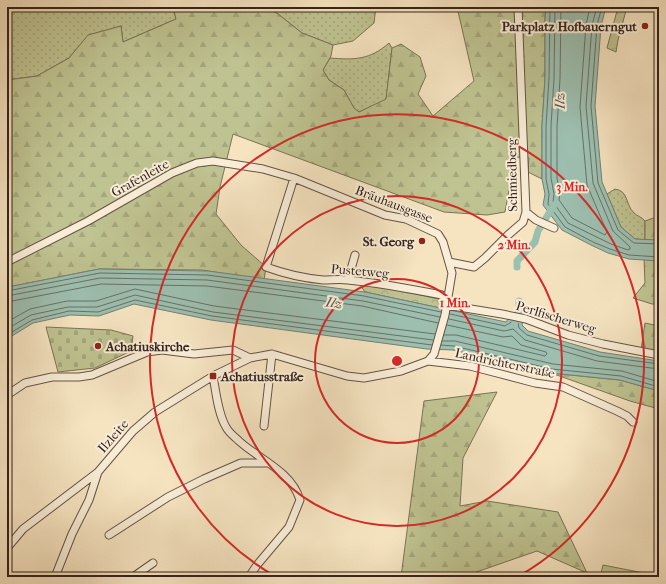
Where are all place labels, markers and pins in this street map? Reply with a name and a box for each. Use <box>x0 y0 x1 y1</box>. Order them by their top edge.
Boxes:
place label: Parkplatz Hofbauerngut <box>502 19 637 35</box>
marker: Parkplatz Hofbauerngut <box>640 21 650 31</box>
place label: St. Georg <box>363 234 415 250</box>
marker: St. Georg <box>417 236 427 246</box>
place label: Achatiuskirche <box>105 339 190 354</box>
marker: Achatiuskirche <box>93 341 103 351</box>
centre of rings <box>390 354 404 368</box>
place label: Achatiusstraße <box>220 369 304 384</box>
marker: Achatiusstraße <box>208 371 218 381</box>

